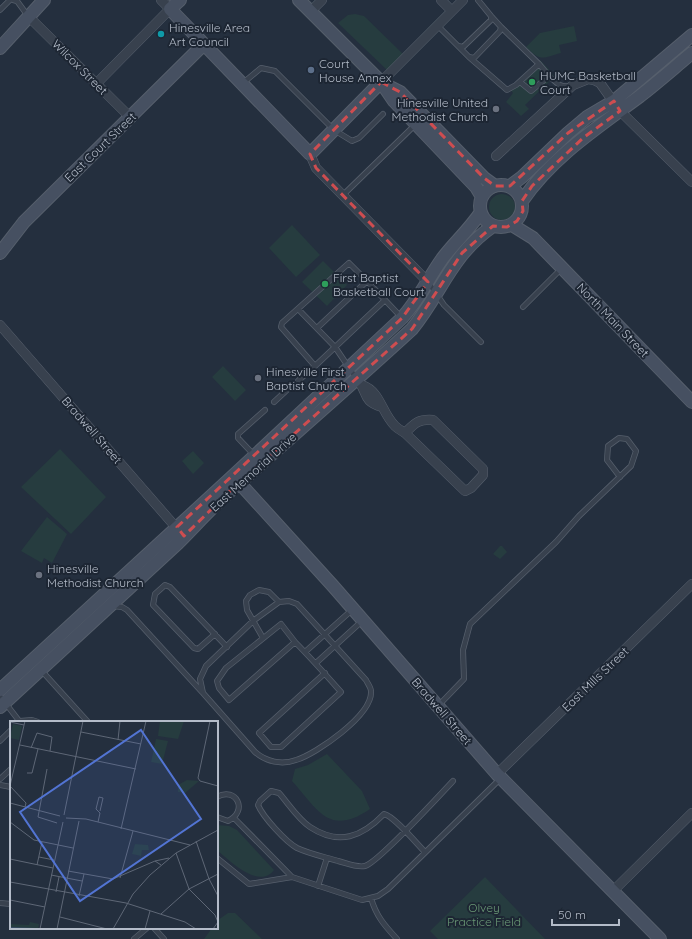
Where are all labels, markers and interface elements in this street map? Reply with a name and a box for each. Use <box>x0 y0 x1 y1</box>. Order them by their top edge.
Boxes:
place label: Hinesville Area Art Council <box>169 20 250 49</box>
marker: Hinesville Area Art Council <box>156 29 166 39</box>
street label: Wilcox Street <box>49 36 111 98</box>
place label: Court House Annex <box>319 56 392 85</box>
marker: Court House Annex <box>306 65 316 75</box>
place label: HUMC Basketball Court <box>540 68 636 97</box>
marker: HUMC Basketball Court <box>527 77 537 87</box>
place label: Hinesville United Methodist Church <box>391 95 488 124</box>
marker: Hinesville United Methodist Church <box>491 104 501 114</box>
street label: East Court Street <box>61 109 139 185</box>
place label: First Baptist Basketball Court <box>333 270 425 299</box>
marker: First Baptist Basketball Court <box>320 279 330 289</box>
street label: North Main Street <box>574 280 652 360</box>
place label: Hinesville First Baptist Church <box>266 364 347 393</box>
marker: Hinesville First Baptist Church <box>253 373 263 383</box>
street label: Bradwell Street <box>59 393 125 467</box>
street label: East Memorial Drive <box>207 429 300 515</box>
place label: Hinesville Methodist Church <box>47 561 144 590</box>
marker: Hinesville Methodist Church <box>34 570 44 580</box>
street label: East Mills Street <box>559 643 631 715</box>
street label: Bradwell Street <box>409 674 475 748</box>
inset map <box>10 721 218 929</box>
park label: Olvey Practice Field <box>447 900 521 929</box>
scale bar <box>552 901 619 927</box>
text: 50 m <box>558 907 586 922</box>

